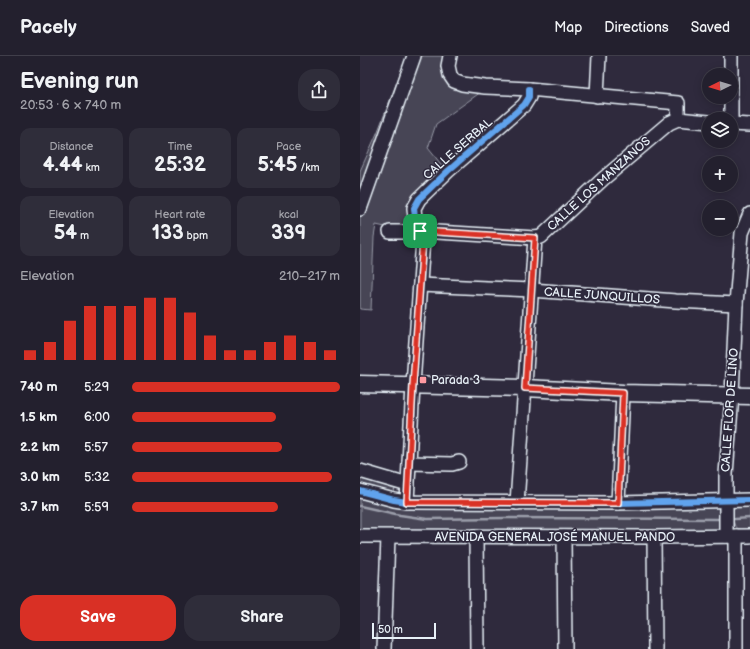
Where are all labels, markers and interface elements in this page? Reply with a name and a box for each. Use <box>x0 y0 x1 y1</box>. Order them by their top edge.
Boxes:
text: Pacely <box>20 16 77 39</box>
text: Map <box>554 19 582 36</box>
text: Directions <box>604 19 669 36</box>
text: Saved <box>691 19 730 36</box>
text: Evening run <box>20 68 139 95</box>
north arrow <box>702 68 738 104</box>
map controls <box>702 68 738 236</box>
button: share <box>298 69 340 111</box>
text: 20:53 · 6 × 740 m <box>20 97 121 113</box>
button: layers <box>702 112 738 148</box>
street label: CALLE SERBAL <box>420 115 496 183</box>
street label: CALLE LOS MANZANOS <box>544 134 654 234</box>
text: Distance <box>49 140 93 153</box>
text: Time <box>168 140 192 153</box>
text: Pace <box>276 140 301 153</box>
text: 4.44 <box>43 153 82 177</box>
text: 25:32 <box>154 153 206 177</box>
text: 5:45 <box>258 153 297 177</box>
button: + <box>702 156 738 192</box>
text: km <box>82 161 100 174</box>
text: /km <box>297 161 320 174</box>
button: − <box>702 200 738 236</box>
text: Elevation <box>48 208 94 221</box>
text: Heart rate <box>155 208 205 221</box>
text: kcal <box>279 208 299 221</box>
pin <box>403 214 437 248</box>
icon: arrive <box>409 220 431 242</box>
text: 54 <box>54 221 77 245</box>
text: 133 <box>152 221 184 245</box>
text: 339 <box>271 221 306 245</box>
text: m <box>77 229 89 242</box>
text: bpm <box>184 229 208 242</box>
text: Elevation <box>20 268 74 284</box>
text: 210–217 m <box>279 268 340 284</box>
street label: CALLE JUNQUILLOS <box>544 284 660 308</box>
street label: CALLE FLOR DE LINO <box>718 348 742 472</box>
place label: Parada 3 <box>431 373 480 388</box>
marker: Parada 3 <box>418 375 428 385</box>
text: 740 m <box>20 379 58 395</box>
text: 5:29 <box>84 379 109 395</box>
text: 1.5 km <box>20 409 57 425</box>
text: 6:00 <box>84 409 110 425</box>
text: 2.2 km <box>20 439 60 455</box>
text: 5:57 <box>84 439 108 455</box>
text: 3.0 km <box>20 469 60 485</box>
text: 5:32 <box>84 469 110 485</box>
text: 3.7 km <box>20 499 59 515</box>
text: 5:59 <box>84 499 109 515</box>
street label: AVENIDA GENERAL JOSÉ MANUEL PANDO <box>435 529 675 545</box>
button: Save <box>20 595 176 641</box>
button: Share <box>184 595 340 641</box>
scale bar <box>372 621 436 640</box>
text: 50 m <box>378 623 403 636</box>

